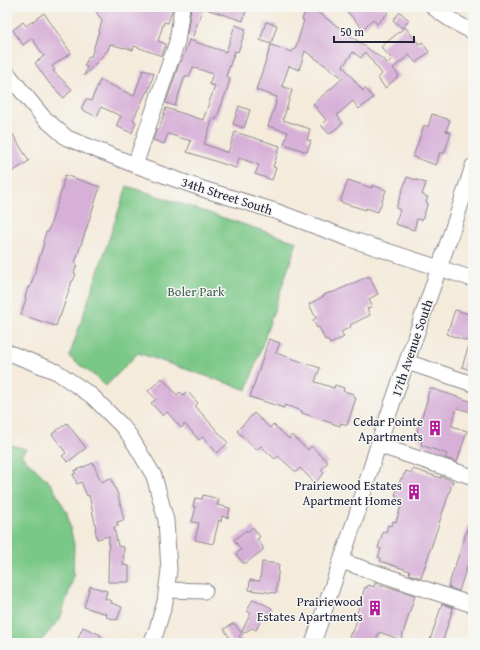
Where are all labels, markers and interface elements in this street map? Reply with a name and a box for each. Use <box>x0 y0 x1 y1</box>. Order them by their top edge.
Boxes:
scale bar <box>334 18 414 44</box>
text: 50 m <box>340 23 364 40</box>
street label: 34th Street South <box>179 172 276 220</box>
park label: Boler Park <box>167 282 225 301</box>
street label: 17th Avenue South <box>386 296 438 399</box>
place label: Cedar Pointe Apartments <box>353 412 423 446</box>
building icon: Cedar Pointe Apartments <box>426 419 444 437</box>
place label: Prairiewood Estates Apartment Homes <box>294 476 402 510</box>
building icon: Prairiewood Estates Apartment Homes <box>405 483 423 501</box>
place label: Prairiewood Estates Apartments <box>257 592 363 626</box>
building icon: Prairiewood Estates Apartments <box>366 599 384 617</box>

